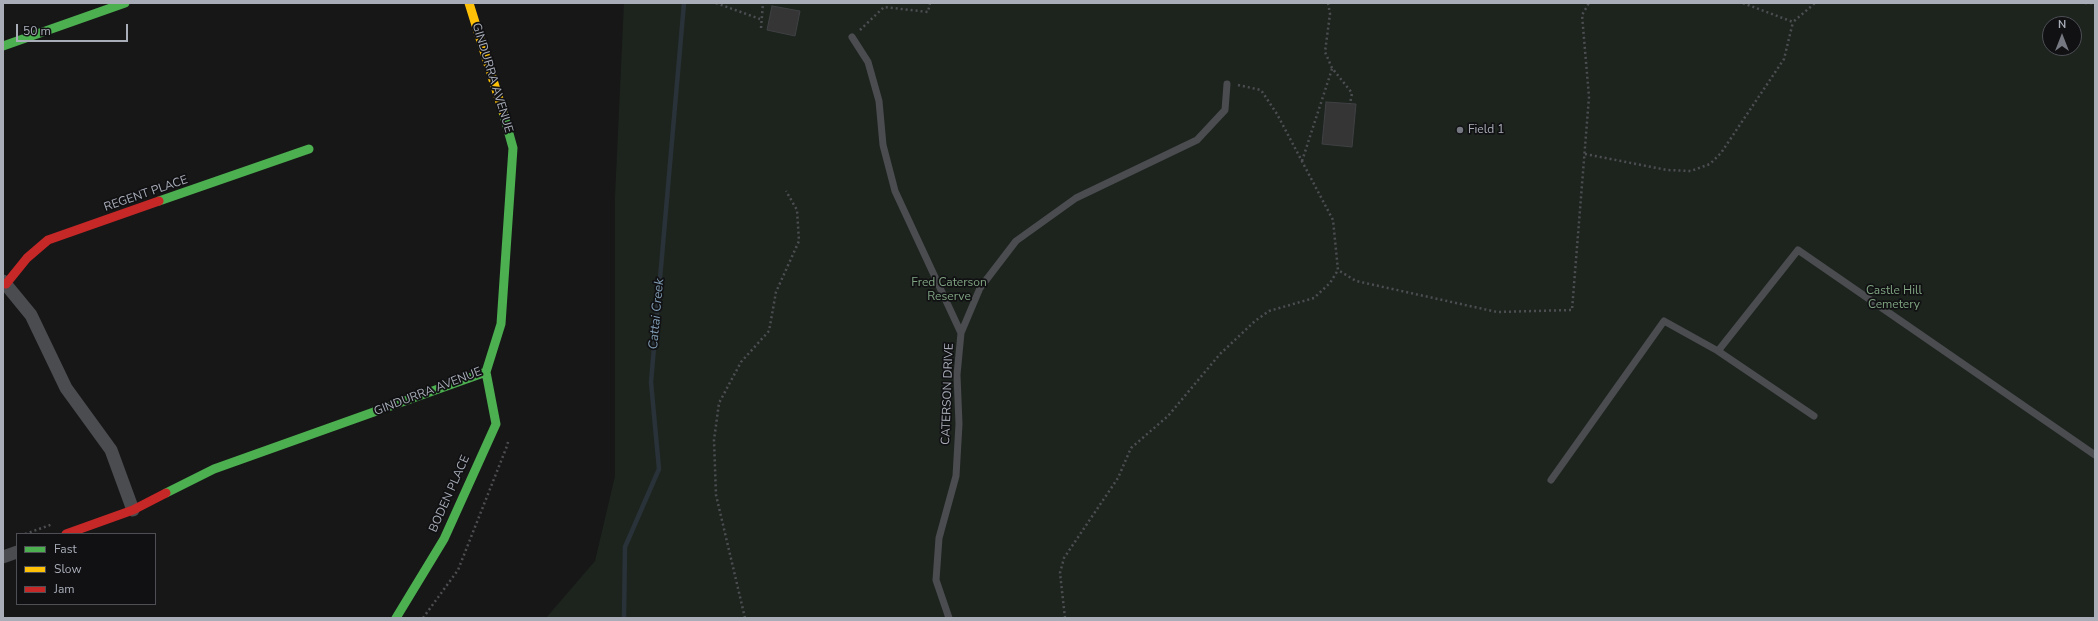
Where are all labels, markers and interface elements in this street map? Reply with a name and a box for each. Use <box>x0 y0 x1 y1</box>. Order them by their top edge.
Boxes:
scale bar <box>18 16 130 42</box>
north arrow <box>2042 16 2082 56</box>
text: N <box>2058 17 2066 32</box>
street label: GINDURRA AVENUE <box>468 21 516 135</box>
text: 50 m <box>23 23 51 39</box>
place label: Field 1 <box>1468 123 1505 137</box>
marker: Field 1 <box>1455 125 1465 135</box>
street label: REGENT PLACE <box>102 173 190 215</box>
park label: Fred Caterson Reserve <box>911 276 987 304</box>
water label: Cattai Creek <box>646 278 668 350</box>
park label: Castle Hill Cemetery <box>1866 284 1922 312</box>
street label: CATERSON DRIVE <box>939 343 957 445</box>
street label: GINDURRA AVENUE <box>372 365 484 419</box>
street label: BODEN PLACE <box>427 453 473 535</box>
legend <box>16 533 156 605</box>
text: Fast <box>54 541 77 557</box>
text: Slow <box>54 561 82 577</box>
text: Jam <box>54 581 75 597</box>

